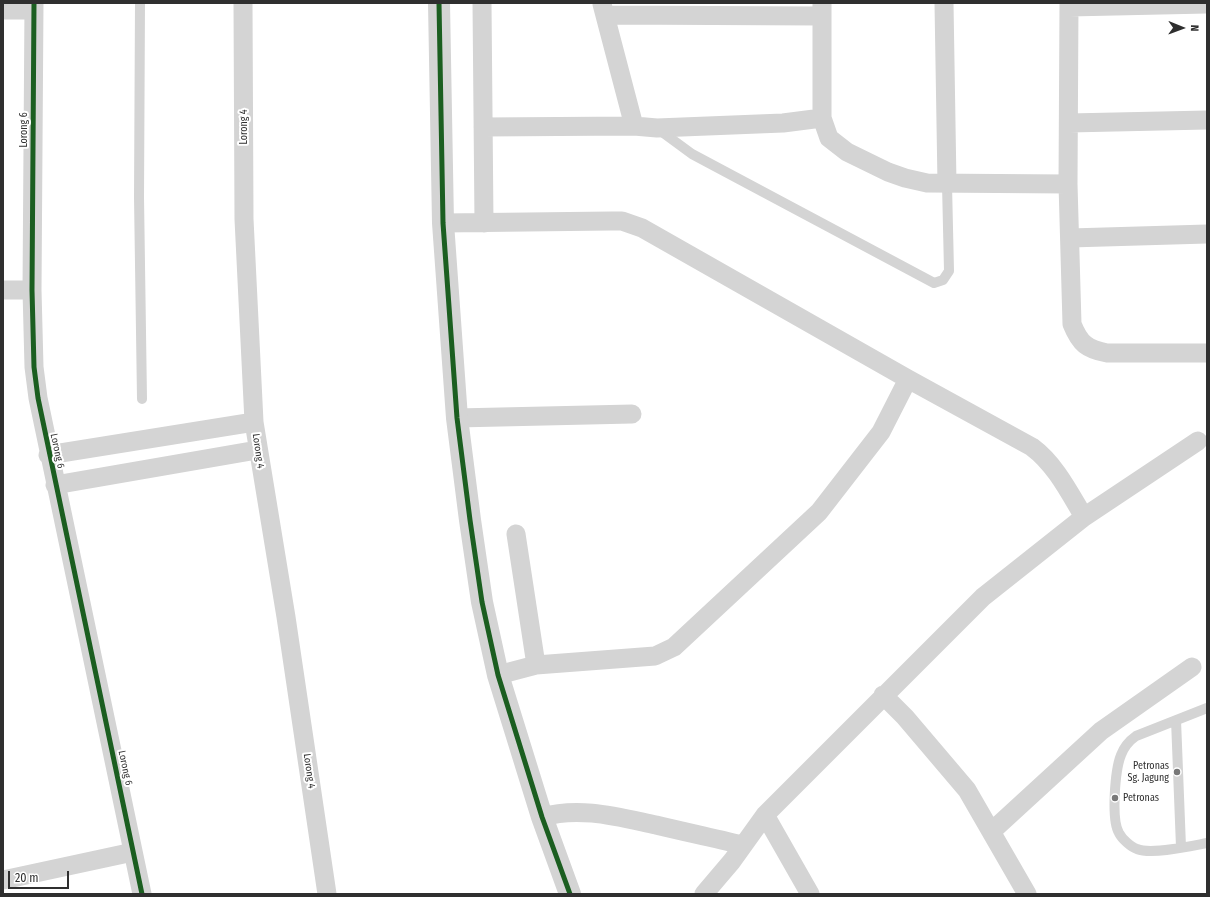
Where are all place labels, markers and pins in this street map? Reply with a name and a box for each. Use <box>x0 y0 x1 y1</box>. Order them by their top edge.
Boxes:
place label: Petronas Sg. Jagung <box>1128 760 1169 784</box>
marker: Petronas Sg. Jagung <box>1172 767 1182 777</box>
place label: Petronas <box>1123 792 1159 804</box>
marker: Petronas <box>1110 793 1120 803</box>

